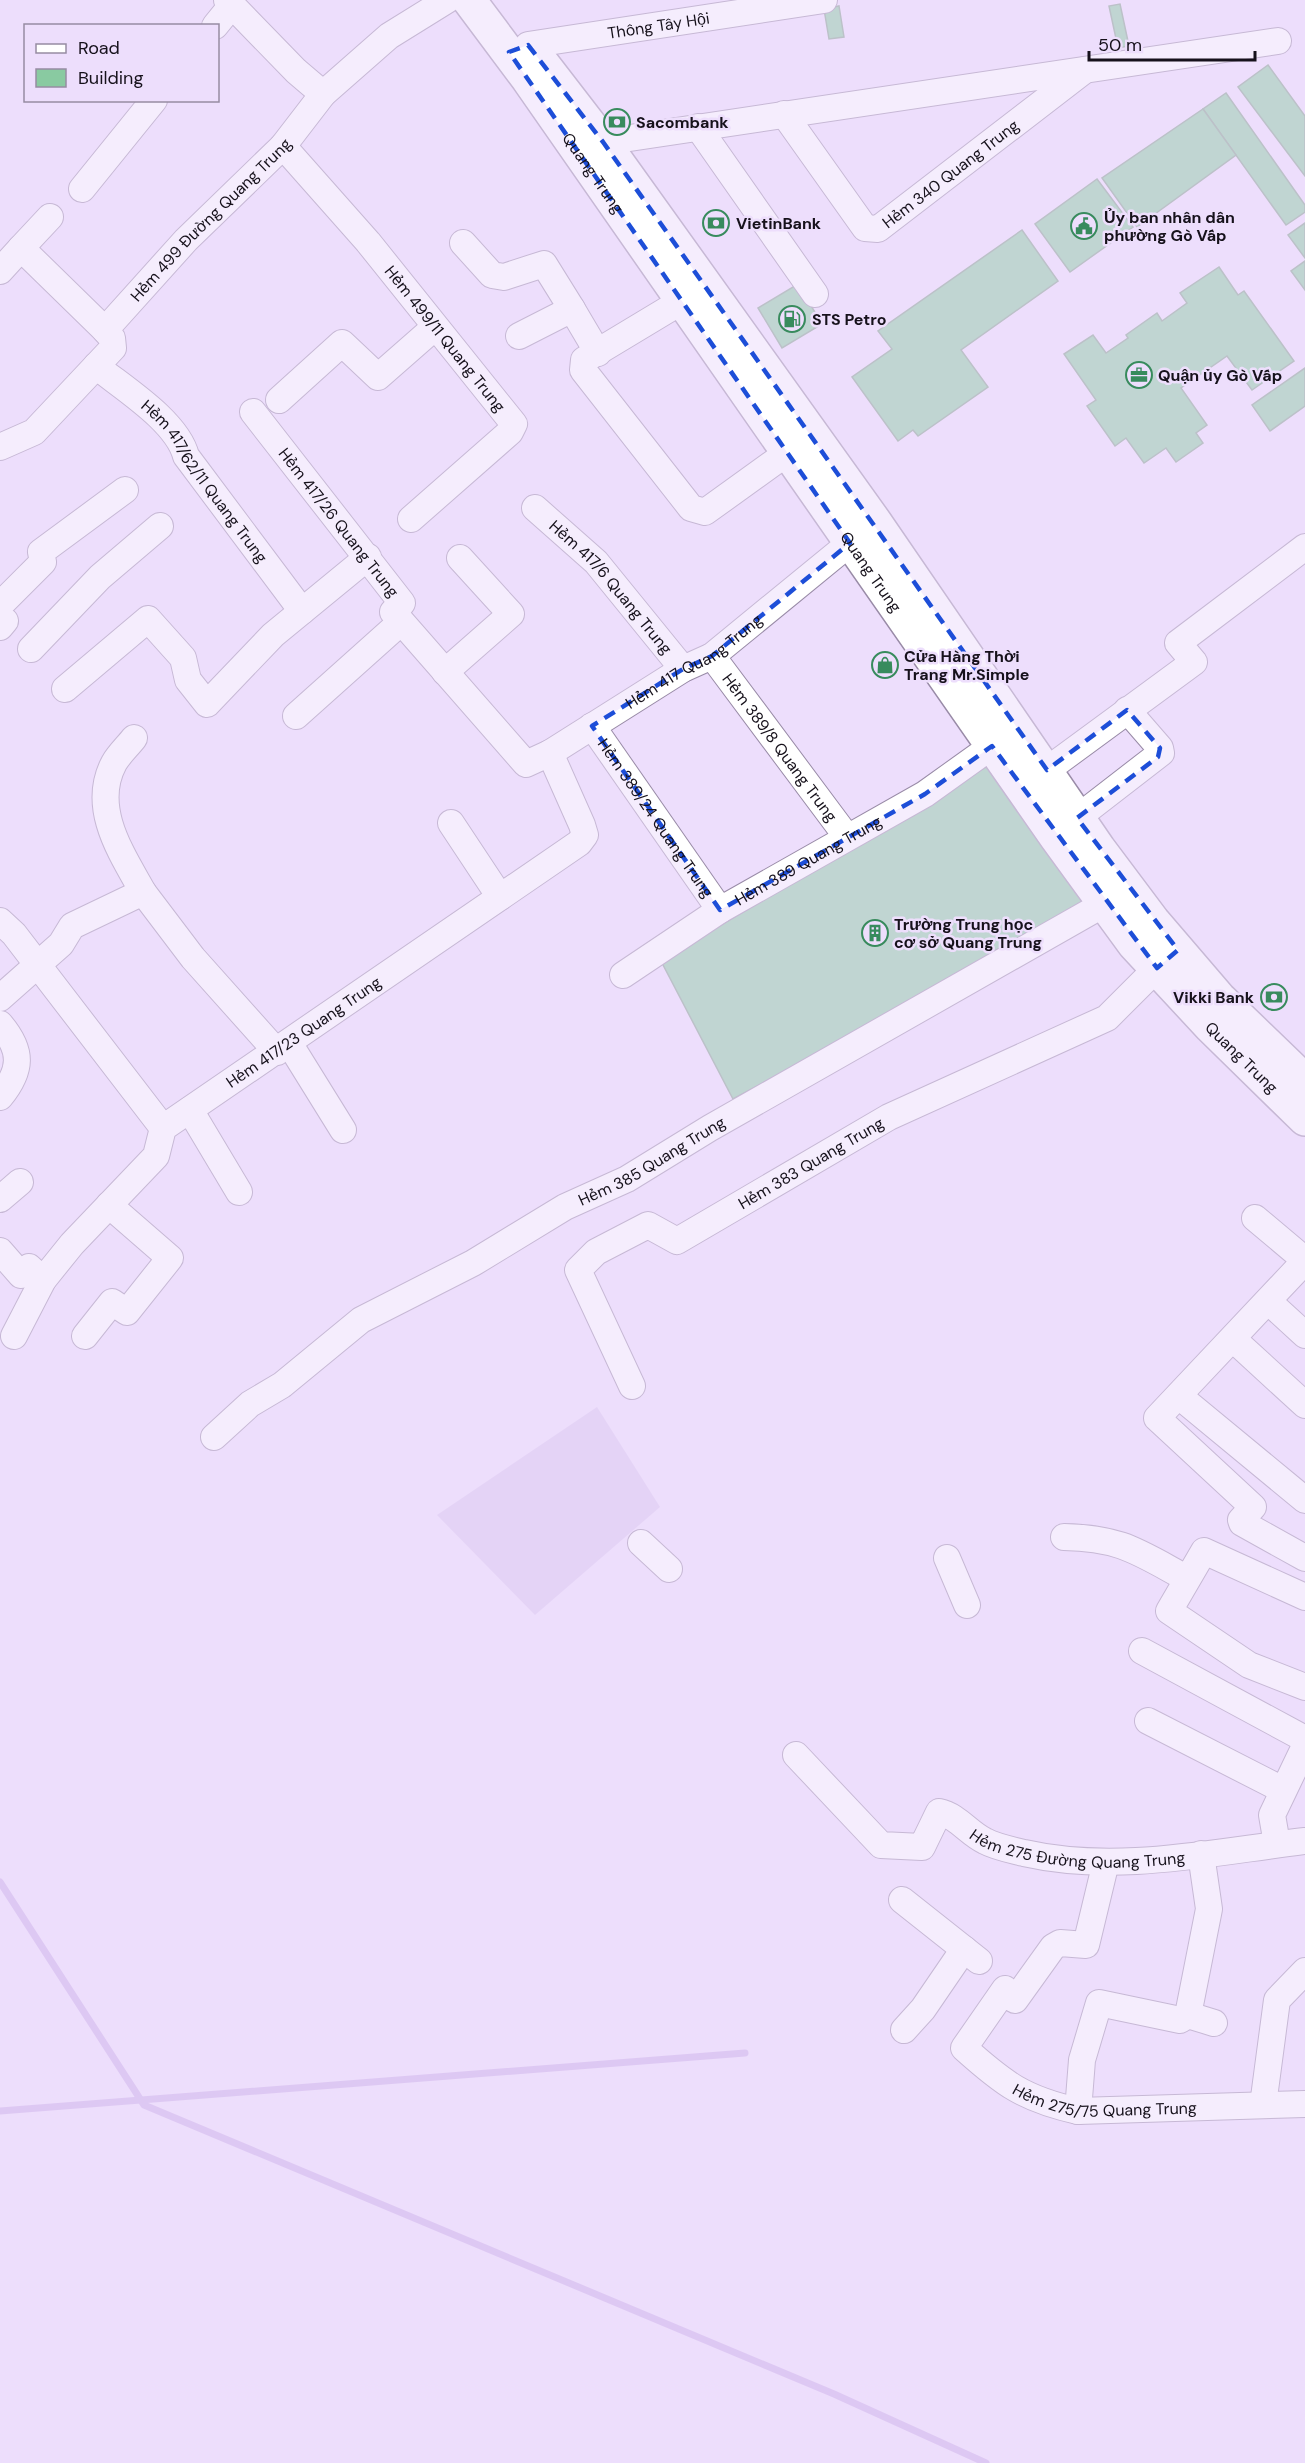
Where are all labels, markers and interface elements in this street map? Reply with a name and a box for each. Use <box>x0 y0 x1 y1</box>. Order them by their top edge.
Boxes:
street label: Thông Tây Hội <box>606 7 711 43</box>
legend <box>24 24 219 102</box>
scale bar <box>1089 24 1256 62</box>
text: 50 m <box>1098 33 1142 57</box>
text: Road <box>78 36 120 60</box>
text: Building <box>78 66 143 90</box>
bank icon: Sacombank <box>602 107 632 137</box>
place label: Sacombank <box>636 112 729 133</box>
street label: Hẻm 340 Quang Trung <box>878 114 1023 233</box>
street label: Quang Trung <box>558 128 629 217</box>
street label: Hẻm 499 Đường Quang Trung <box>125 134 296 306</box>
place label: Ủy ban nhân dân phường Gò Vấp <box>1104 207 1235 246</box>
bank icon: VietinBank <box>701 208 731 238</box>
public building icon: Ủy ban nhân dân phường Gò Vấp <box>1069 211 1099 241</box>
place label: VietinBank <box>736 213 822 234</box>
street label: Hẻm 499/11 Quang Trung <box>380 261 511 416</box>
fuel station icon: STS Petro <box>777 304 807 334</box>
place label: STS Petro <box>812 309 886 330</box>
office icon: Quận ủy Gò Vấp <box>1124 360 1154 390</box>
place label: Quận ủy Gò Vấp <box>1158 365 1282 386</box>
street label: Hẻm 417/62/11 Quang Trung <box>137 395 273 567</box>
street label: Hẻm 417/26 Quang Trung <box>274 443 404 601</box>
street label: Hẻm 417/6 Quang Trung <box>545 515 677 658</box>
street label: Quang Trung <box>836 527 907 616</box>
street label: Hẻm 417 Quang Trung <box>621 609 766 713</box>
place label: Cửa Hàng Thời Trang Mr.Simple <box>904 646 1030 685</box>
shop icon: Cửa Hàng Thời Trang Mr.Simple <box>870 650 900 680</box>
street label: Hẻm 389/8 Quang Trung <box>718 669 842 826</box>
street label: Hẻm 389/24 Quang Trung <box>593 734 719 902</box>
street label: Hẻm 389 Quang Trung <box>731 810 885 910</box>
place label: Trường Trung học cơ sở Quang Trung <box>894 914 1042 953</box>
building icon: Trường Trung học cơ sở Quang Trung <box>860 918 890 948</box>
street label: Hẻm 417/23 Quang Trung <box>222 971 385 1092</box>
bank icon: Vikki Bank <box>1259 982 1289 1012</box>
place label: Vikki Bank <box>1173 987 1255 1008</box>
street label: Quang Trung <box>1201 1017 1283 1097</box>
street label: Hẻm 385 Quang Trung <box>575 1111 729 1210</box>
street label: Hẻm 383 Quang Trung <box>734 1112 887 1214</box>
street label: Hẻm 275 Đường Quang Trung <box>966 1824 1186 1872</box>
street label: Hẻm 275/75 Quang Trung <box>1009 2078 1197 2122</box>

